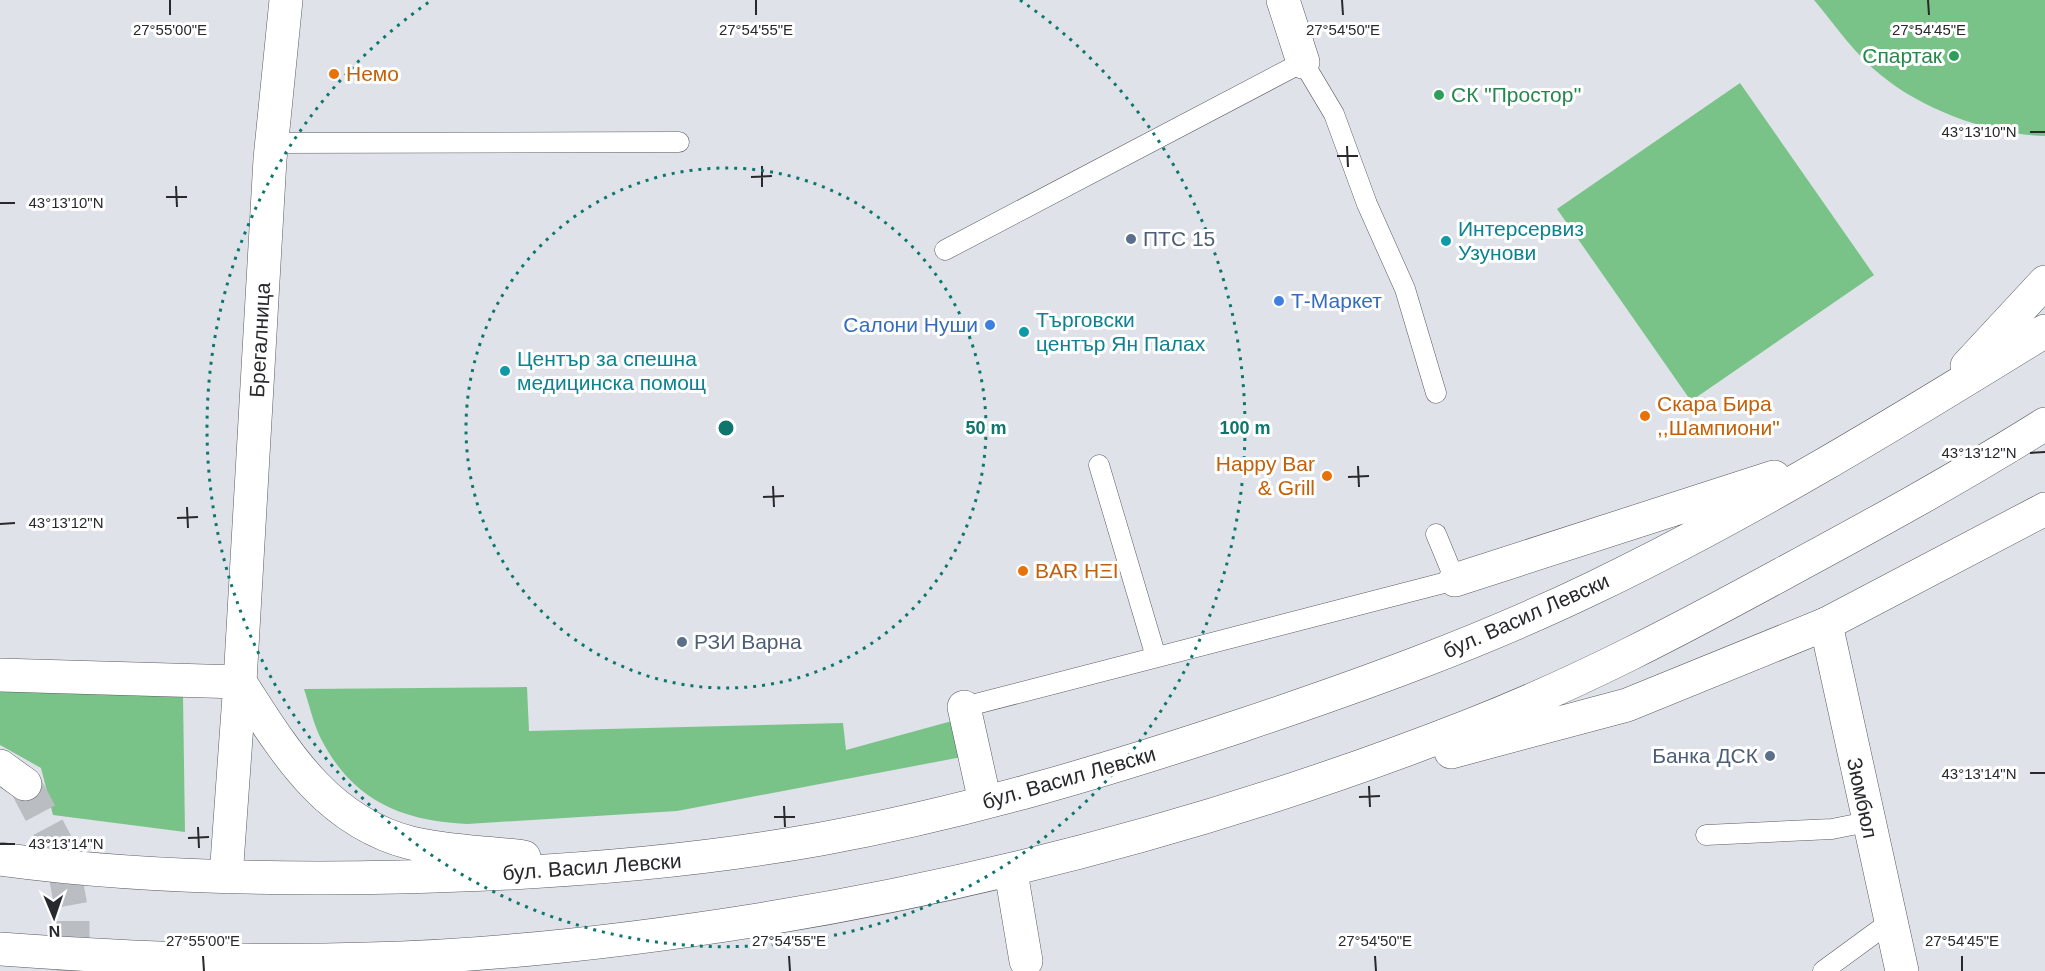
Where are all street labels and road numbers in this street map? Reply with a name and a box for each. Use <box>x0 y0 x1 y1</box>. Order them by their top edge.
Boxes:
street label: Брегалница <box>245 281 274 398</box>
street label: бул. Васил Левски <box>1439 569 1612 663</box>
street label: бул. Васил Левски <box>979 742 1158 813</box>
street label: Зюмбюл <box>1843 755 1882 840</box>
street label: бул. Васил Левски <box>502 849 682 884</box>

